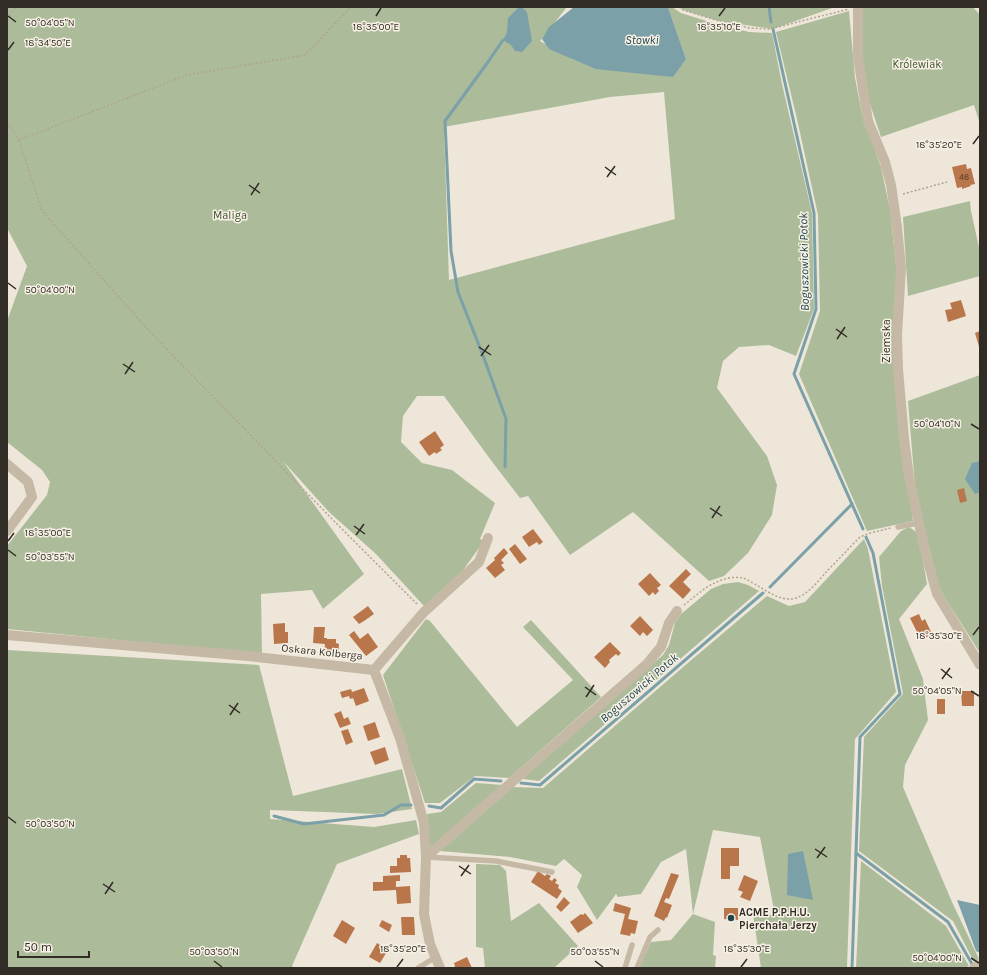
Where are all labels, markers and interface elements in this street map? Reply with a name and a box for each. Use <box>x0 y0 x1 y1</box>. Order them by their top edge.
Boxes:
text: 50°04'05"N <box>25 17 75 29</box>
text: 18°35'00"E <box>353 21 399 33</box>
text: 18°35'10"E <box>697 21 741 33</box>
water label: Stowki <box>625 33 659 47</box>
text: 18°34'50"E <box>25 37 71 49</box>
park label: Królewiak <box>893 58 941 71</box>
text: 18°35'20"E <box>916 139 962 151</box>
house number: 46 <box>959 172 969 182</box>
park label: Maliga <box>213 209 247 222</box>
water label: Boguszowicki Potok <box>796 212 812 311</box>
text: 50°04'00"N <box>25 284 75 296</box>
street label: Ziemska <box>880 319 893 363</box>
text: 50°04'10"N <box>914 418 961 430</box>
text: 18°35'00"E <box>25 527 71 539</box>
text: 50°03'55"N <box>25 551 75 563</box>
text: 18°35'30"E <box>916 630 962 642</box>
street label: Oskara Kolberga <box>281 641 363 663</box>
water label: Boguszowicki Potok <box>597 650 681 726</box>
text: 50°04'05"N <box>912 685 962 697</box>
text: 50°03'50"N <box>25 818 75 830</box>
place label: ACME P.P.H.U. Pierchała Jerzy <box>739 906 817 932</box>
marker: ACME P.P.H.U. Pierchała Jerzy <box>726 913 736 923</box>
scale bar <box>18 933 89 959</box>
text: 50 m <box>24 940 52 954</box>
text: 18°35'20"E <box>380 943 426 955</box>
text: 18°35'30"E <box>724 943 770 955</box>
text: 50°03'50"N <box>189 946 239 958</box>
text: 50°03'55"N <box>570 946 620 958</box>
text: 50°04'00"N <box>912 952 962 964</box>

